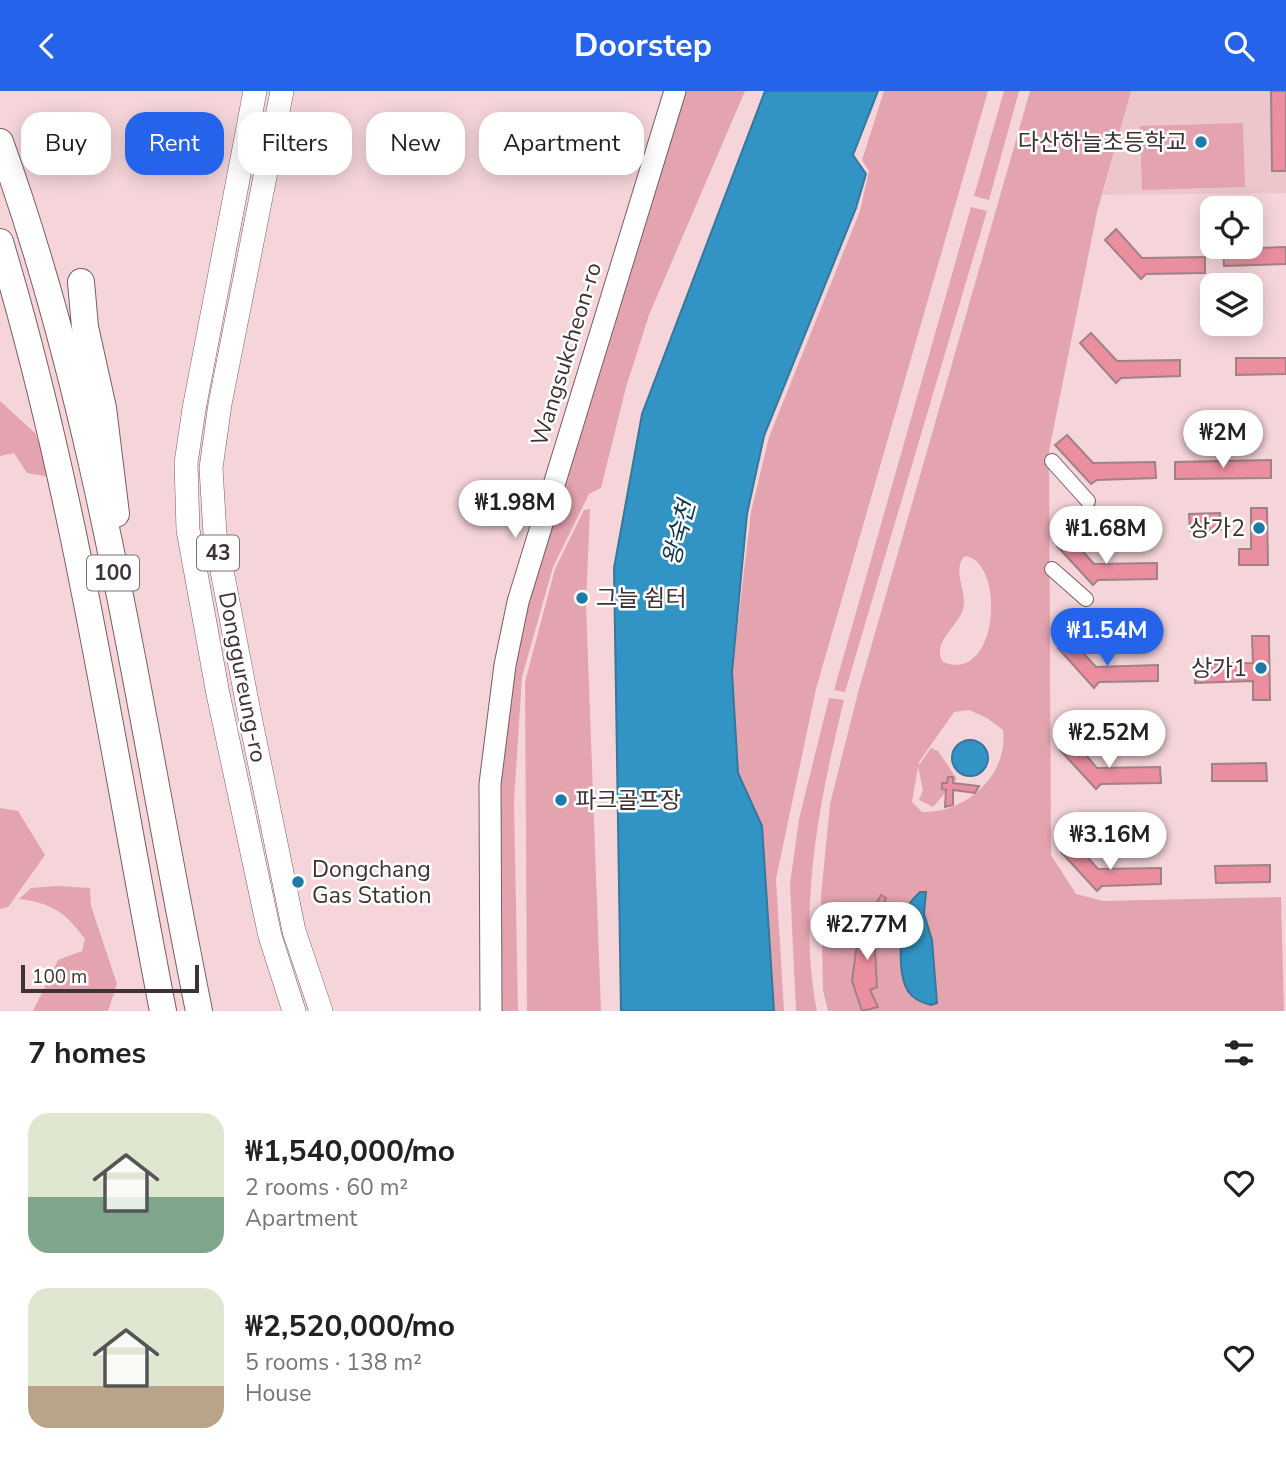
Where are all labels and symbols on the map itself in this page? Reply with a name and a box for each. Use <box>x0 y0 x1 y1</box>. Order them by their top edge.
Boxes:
place label: 다산하늘초등학교 <box>1018 127 1187 158</box>
marker: 다산하늘초등학교 <box>1193 134 1209 150</box>
street label: Wangsukcheon-ro <box>524 259 609 450</box>
pin: ₩2M <box>1189 411 1257 470</box>
pin: ₩1.98M <box>458 481 572 540</box>
water label: 왕숙천 <box>655 494 704 569</box>
pin: ₩1.68M <box>1049 507 1163 566</box>
place label: 상가2 <box>1189 513 1245 544</box>
marker: 상가2 <box>1251 520 1267 536</box>
road number: 43 <box>197 535 239 571</box>
road number: 100 <box>87 555 139 591</box>
place label: 그늘 쉼터 <box>596 583 687 614</box>
street label: Donggureung-ro <box>211 589 274 765</box>
marker: 그늘 쉼터 <box>574 590 590 606</box>
pin: ₩1.54M <box>1050 609 1164 668</box>
place label: 상가1 <box>1191 653 1247 684</box>
marker: 상가1 <box>1253 660 1269 676</box>
pin: ₩2.52M <box>1052 711 1166 770</box>
place label: 파크골프장 <box>575 785 681 816</box>
marker: 파크골프장 <box>553 792 569 808</box>
pin: ₩3.16M <box>1053 813 1167 872</box>
place label: Dongchang Gas Station <box>312 854 431 911</box>
marker: Dongchang Gas Station <box>290 874 306 890</box>
pin: ₩2.77M <box>810 903 924 962</box>
scale bar <box>21 962 200 994</box>

